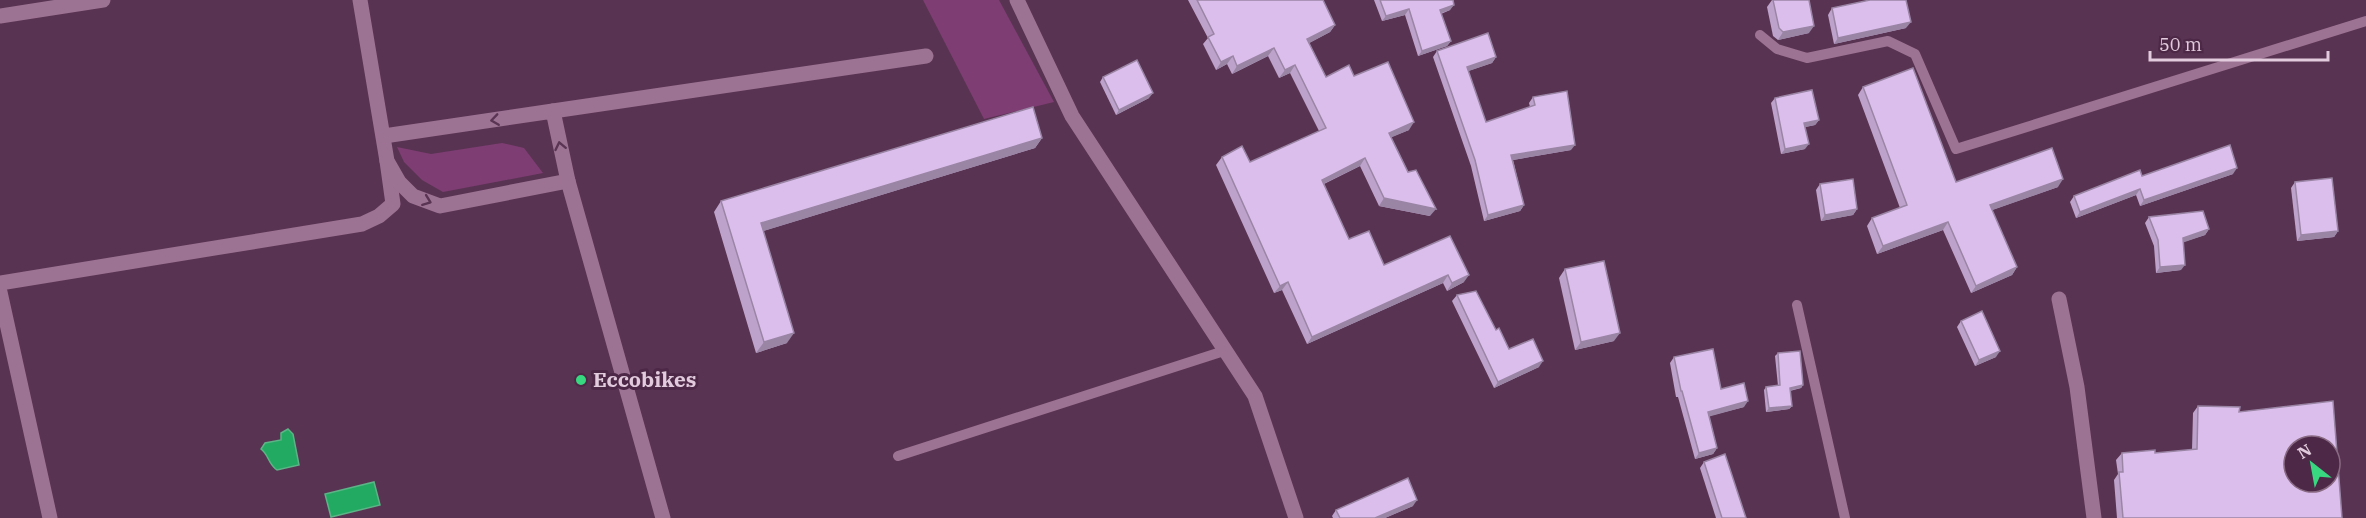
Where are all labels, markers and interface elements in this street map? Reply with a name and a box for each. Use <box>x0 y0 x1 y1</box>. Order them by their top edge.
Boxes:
scale bar <box>2150 24 2328 62</box>
text: 50 m <box>2159 33 2202 56</box>
one-way arrow <box>490 113 499 125</box>
one-way arrow <box>554 141 567 151</box>
one-way arrow <box>421 194 432 206</box>
place label: Eccobikes <box>593 365 697 393</box>
marker: Eccobikes <box>574 373 588 387</box>
north arrow <box>2282 434 2342 494</box>
text: N <box>2294 439 2315 463</box>

